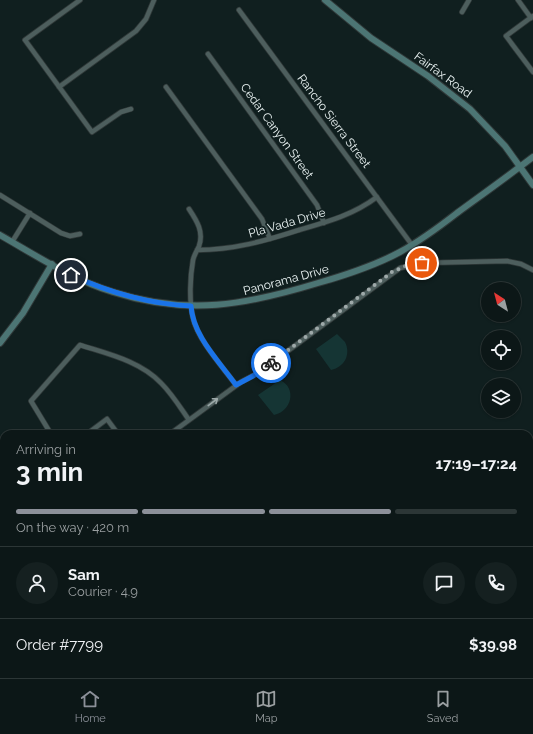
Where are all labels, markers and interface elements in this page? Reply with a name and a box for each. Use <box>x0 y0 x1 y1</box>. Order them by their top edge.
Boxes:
street label: Fairfax Road <box>411 49 475 101</box>
street label: Rancho Sierra Street <box>294 72 374 170</box>
street label: Cedar Canyon Street <box>238 80 316 182</box>
street label: Pla Vada Drive <box>247 205 327 241</box>
pin <box>405 246 439 280</box>
icon: bag <box>411 252 433 274</box>
pin <box>54 258 88 292</box>
street label: Panorama Drive <box>242 262 330 298</box>
icon: home <box>60 264 82 286</box>
north arrow <box>481 282 521 322</box>
map controls <box>481 282 521 418</box>
button: locate <box>481 330 521 370</box>
courier <box>251 343 291 383</box>
icon: bike <box>260 352 282 374</box>
button: layers <box>481 378 521 418</box>
one-way arrow <box>207 398 218 406</box>
text: Arriving in <box>16 442 76 457</box>
text: 17:19–17:24 <box>436 455 517 473</box>
text: 3 min <box>16 457 83 487</box>
text: On the way · 420 m <box>16 520 129 535</box>
button: person <box>16 562 58 604</box>
button: chat <box>423 562 465 604</box>
button: phone <box>475 562 517 604</box>
text: Sam <box>68 566 100 584</box>
text: Courier · 4.9 <box>68 584 138 599</box>
text: Order #7799 <box>16 636 103 654</box>
text: $39.98 <box>469 636 517 654</box>
tab: Home <box>75 688 106 725</box>
tab: Map <box>255 688 278 725</box>
tab: Saved <box>427 688 458 725</box>

